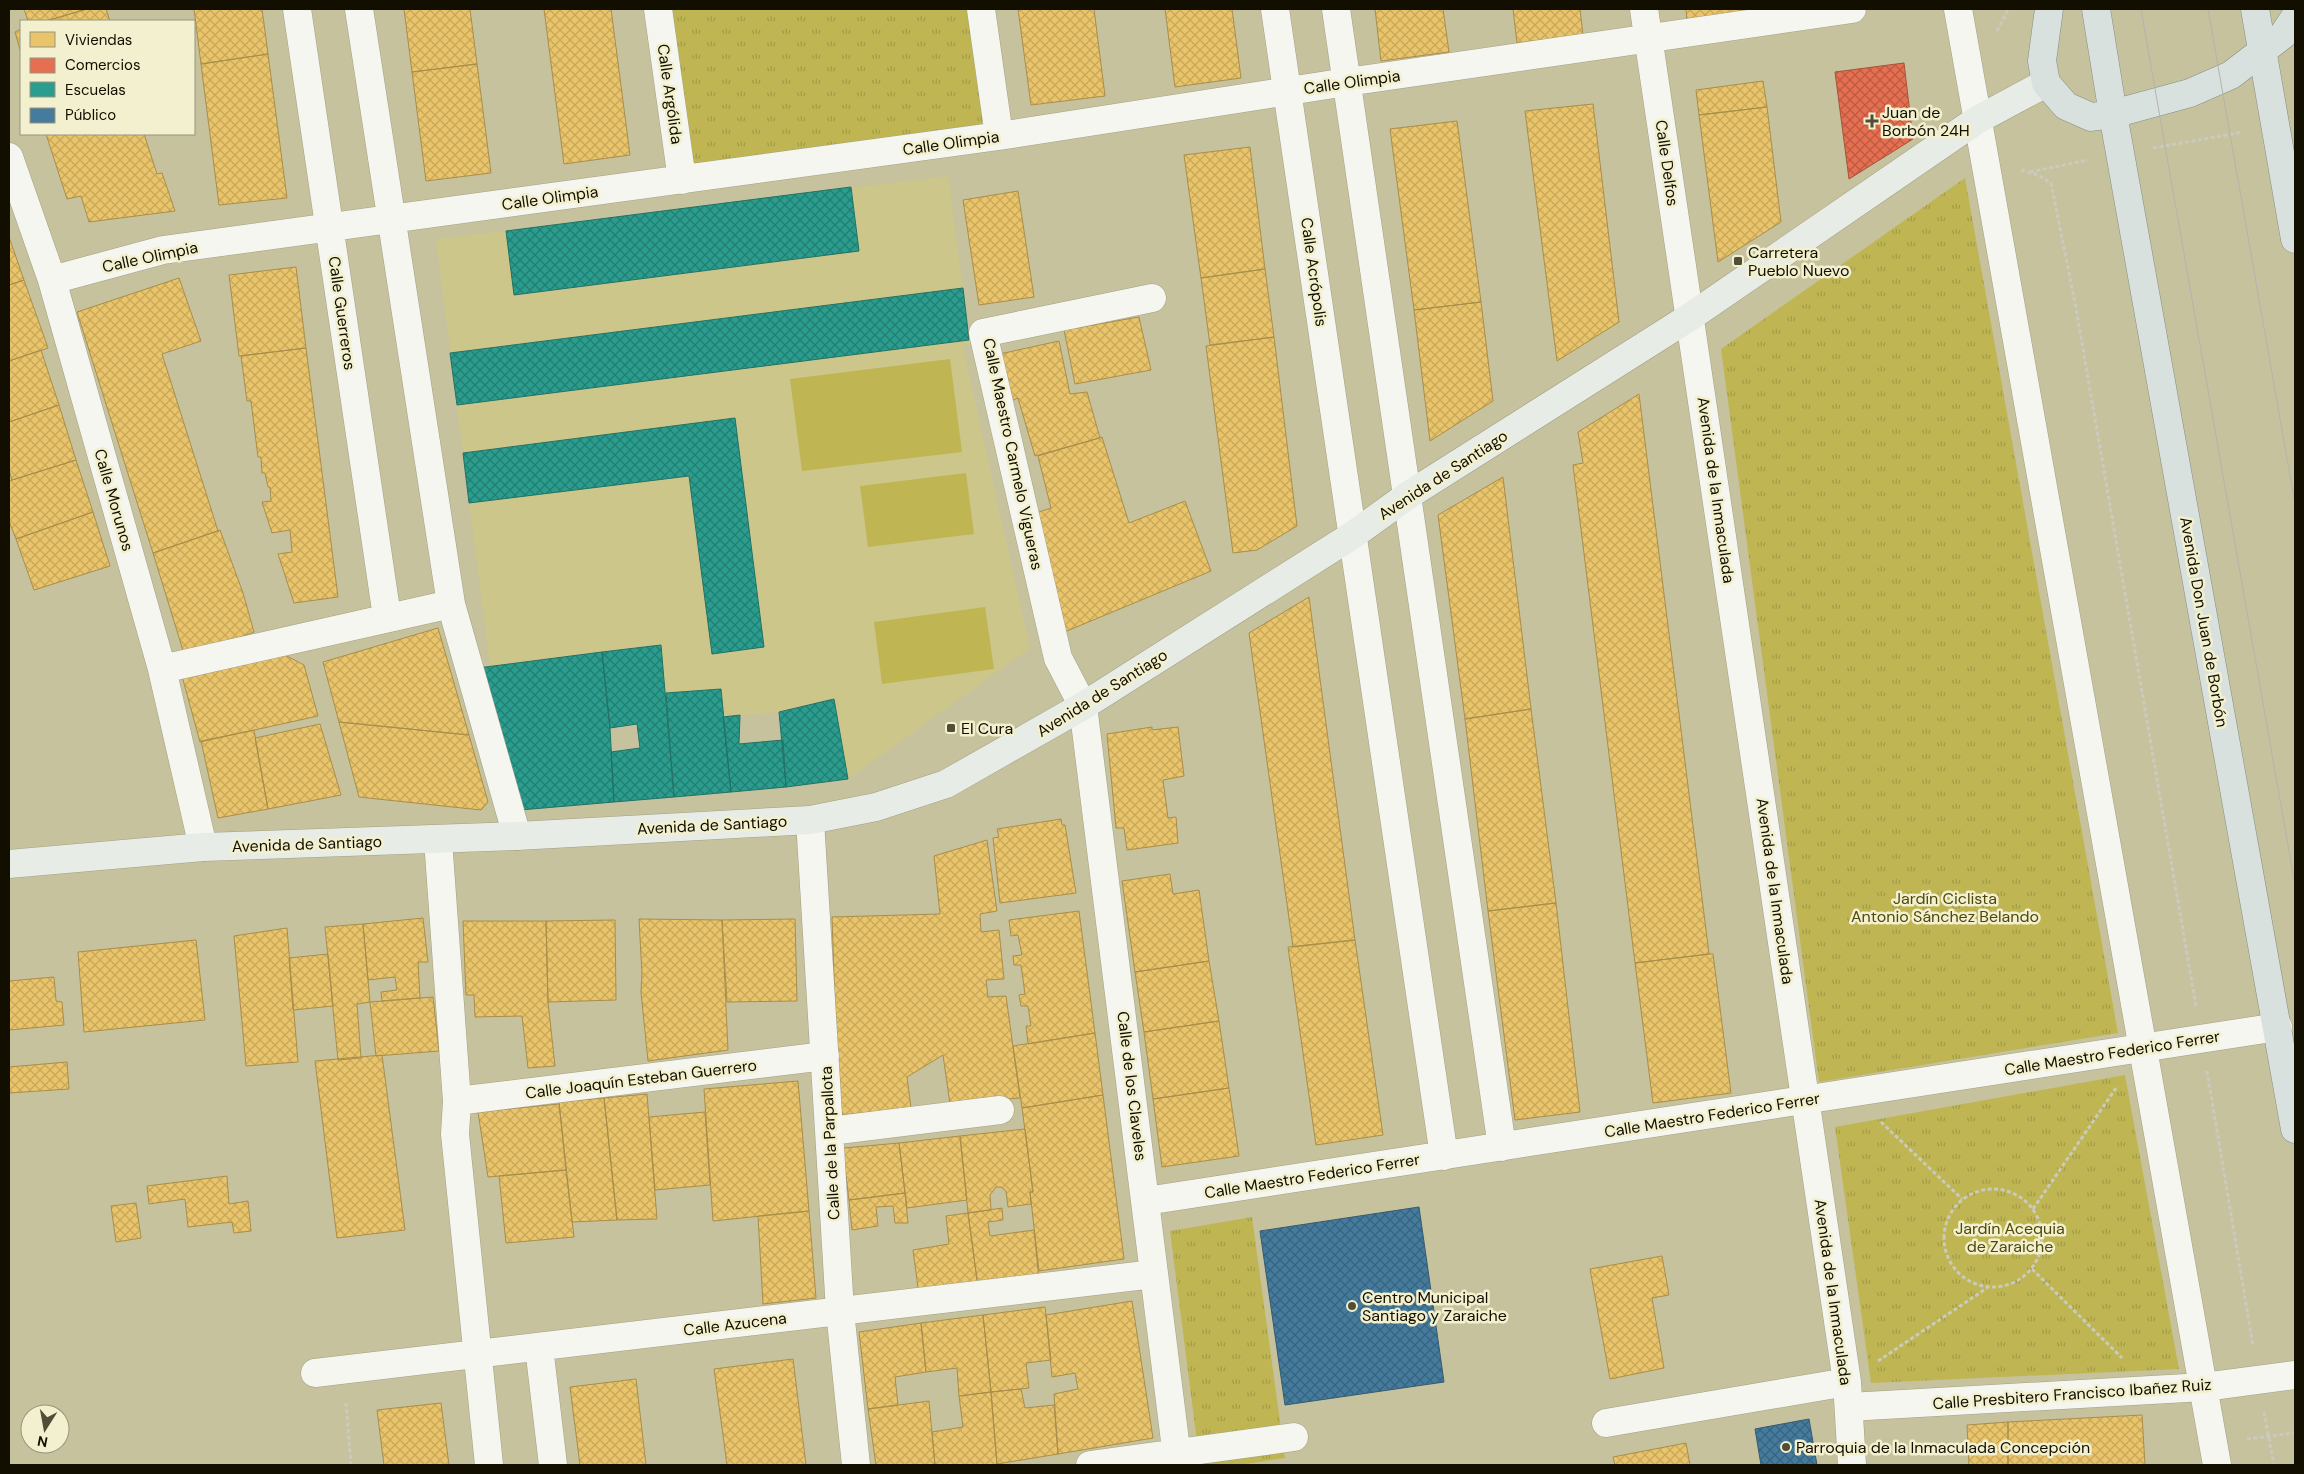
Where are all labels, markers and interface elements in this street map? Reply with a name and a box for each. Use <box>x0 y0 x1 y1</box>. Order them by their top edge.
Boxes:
legend <box>20 20 195 135</box>
text: Viviendas <box>65 30 132 50</box>
street label: Calle Argólida <box>653 42 687 146</box>
text: Comercios <box>65 55 140 75</box>
street label: Calle Olimpia <box>1302 65 1402 99</box>
text: Escuelas <box>65 80 126 100</box>
place label: Juan de Borbón 24H <box>1882 102 1970 141</box>
text: Público <box>65 105 116 125</box>
marker: Juan de Borbón 24H <box>1866 115 1878 127</box>
street label: Calle Delfos <box>1651 118 1683 208</box>
street label: Calle Olimpia <box>901 126 1001 160</box>
street label: Calle Olimpia <box>500 181 600 215</box>
street label: Calle Acrópolis <box>1296 216 1332 328</box>
street label: Calle Olimpia <box>100 237 200 277</box>
place label: Carretera Pueblo Nuevo <box>1748 242 1849 281</box>
street label: Calle Guerreros <box>324 255 360 371</box>
marker: Carretera Pueblo Nuevo <box>1732 255 1744 267</box>
street label: Calle Maestro Carmelo Vigueras <box>978 336 1048 572</box>
street label: Avenida de la Inmaculada <box>1693 395 1739 585</box>
street label: Avenida de Santiago <box>1374 425 1512 525</box>
street label: Calle Morunos <box>89 446 139 554</box>
street label: Avenida Don Juan de Borbón <box>2175 515 2233 729</box>
street label: Avenida de Santiago <box>1033 644 1171 742</box>
place label: El Cura <box>961 718 1013 739</box>
marker: El Cura <box>945 722 957 734</box>
street label: Avenida de la Inmaculada <box>1752 796 1798 986</box>
street label: Avenida de Santiago <box>636 811 788 839</box>
street label: Avenida de Santiago <box>231 831 383 857</box>
park label: Jardín Ciclista Antonio Sánchez Belando <box>1851 888 2039 927</box>
street label: Calle de los Claveles <box>1112 1010 1152 1162</box>
street label: Calle Maestro Federico Ferrer <box>2003 1026 2221 1080</box>
street label: Calle Joaquín Esteban Guerrero <box>524 1054 758 1104</box>
street label: Calle de la Parpallota <box>815 1066 845 1220</box>
street label: Calle Maestro Federico Ferrer <box>1603 1088 1821 1142</box>
street label: Calle Maestro Federico Ferrer <box>1203 1149 1421 1203</box>
street label: Avenida de la Inmaculada <box>1810 1197 1856 1387</box>
park label: Jardín Acequia de Zaraiche <box>1955 1218 2065 1257</box>
place label: Centro Municipal Santiago y Zaraiche <box>1362 1287 1507 1326</box>
marker: Centro Municipal Santiago y Zaraiche <box>1346 1300 1358 1312</box>
street label: Calle Azucena <box>682 1307 788 1341</box>
street label: Calle Presbitero Francisco Ibañez Ruiz <box>1932 1374 2212 1414</box>
north arrow <box>20 1404 70 1454</box>
text: N <box>36 1432 49 1452</box>
place label: Parroquia de la Inmaculada Concepción <box>1796 1437 2090 1458</box>
marker: Parroquia de la Inmaculada Concepción <box>1780 1441 1792 1453</box>

